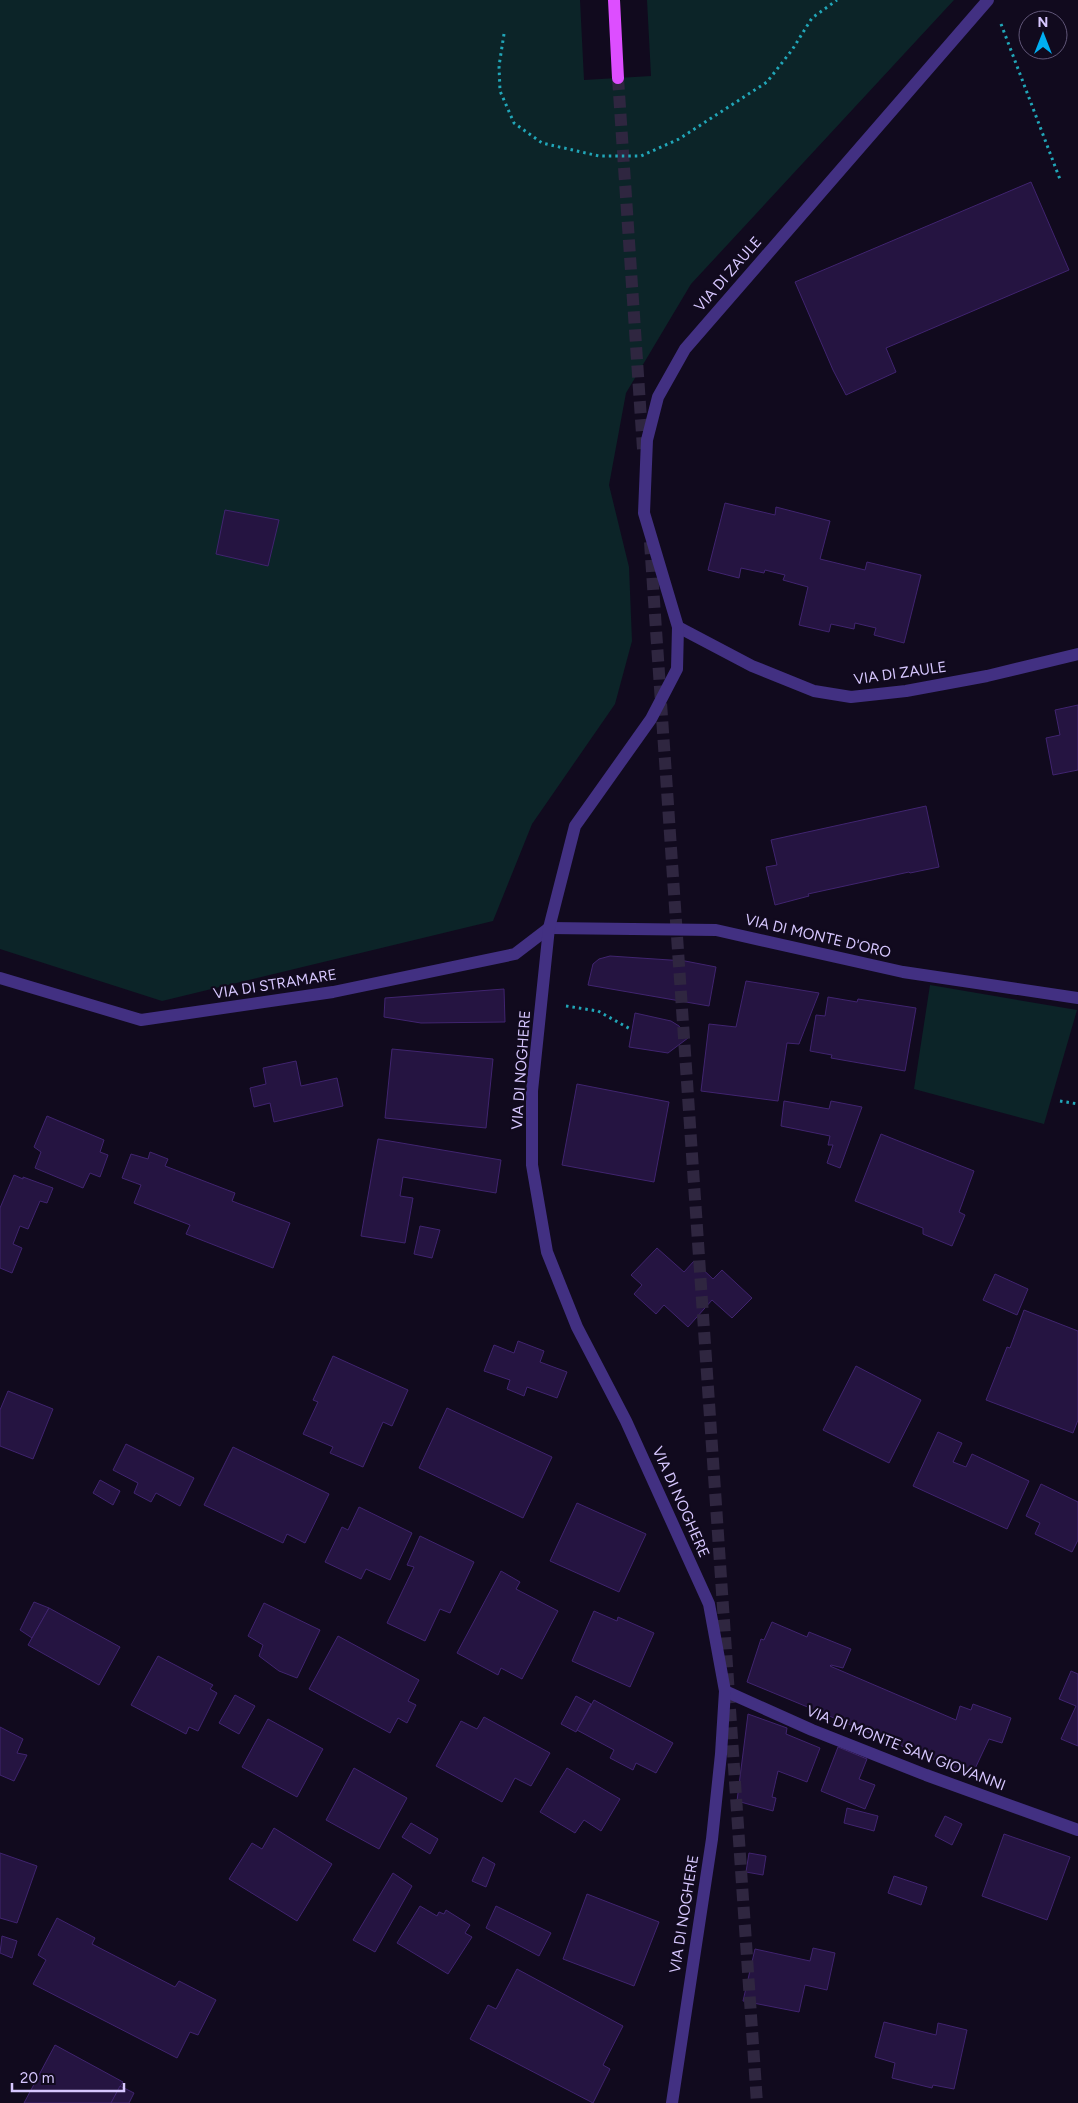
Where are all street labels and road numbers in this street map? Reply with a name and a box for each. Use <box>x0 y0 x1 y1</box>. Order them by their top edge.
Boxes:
street label: VIA DI ZAULE <box>691 233 765 315</box>
street label: VIA DI ZAULE <box>852 658 948 688</box>
street label: VIA DI MONTE D'ORO <box>743 910 893 962</box>
street label: VIA DI STRAMARE <box>212 965 338 1003</box>
street label: VIA DI NOGHERE <box>508 1010 534 1130</box>
street label: VIA DI NOGHERE <box>648 1444 714 1560</box>
street label: VIA DI MONTE SAN GIOVANNI <box>804 1702 1008 1794</box>
street label: VIA DI NOGHERE <box>666 1854 702 1974</box>

